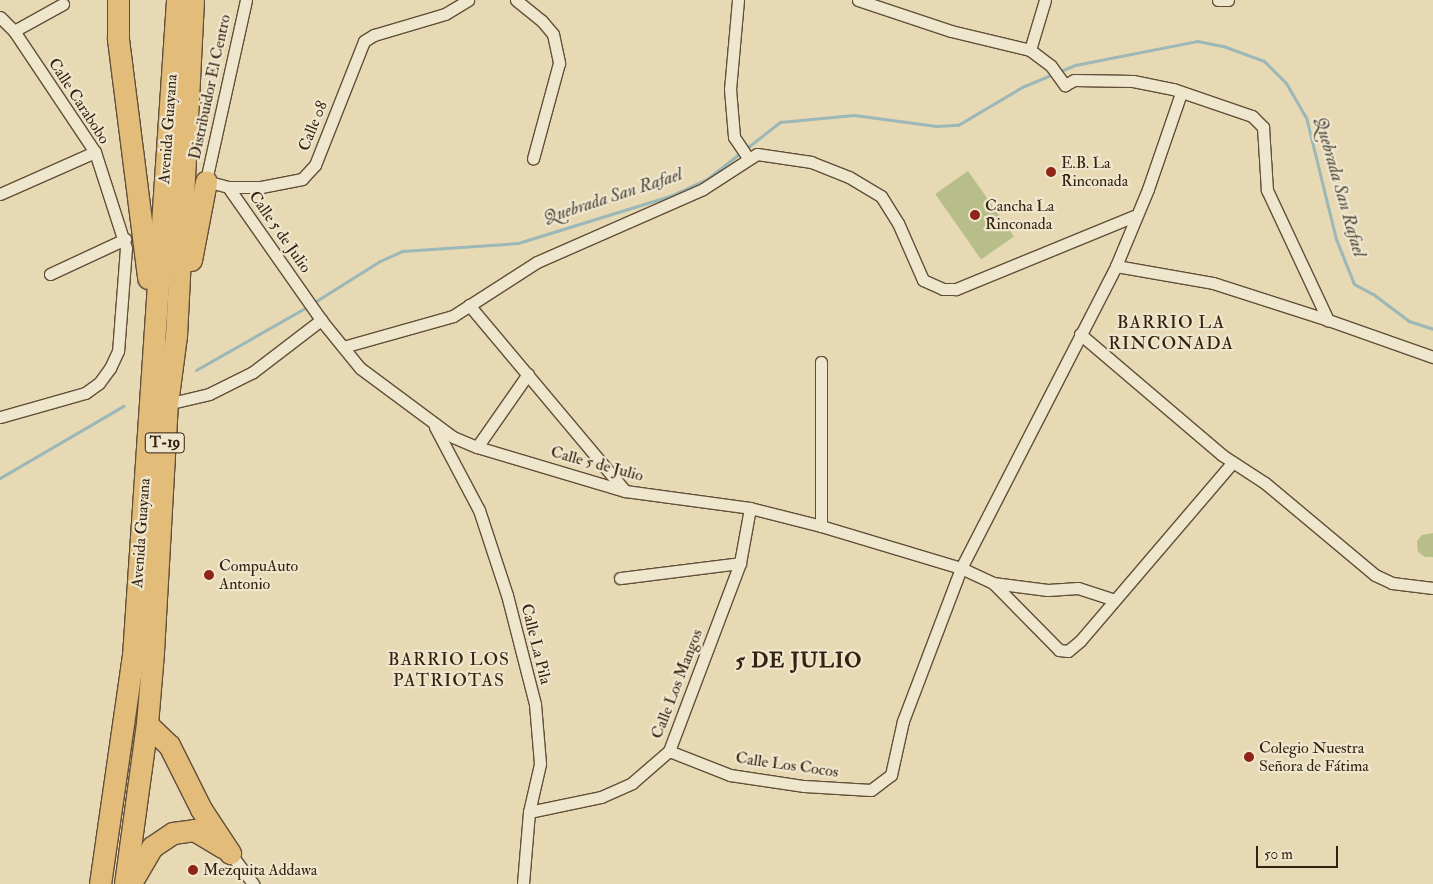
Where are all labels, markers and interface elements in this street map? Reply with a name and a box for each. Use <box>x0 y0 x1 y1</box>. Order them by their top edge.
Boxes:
street label: Distribuidor El Centro <box>185 13 235 161</box>
street label: Calle Carabobo <box>44 55 114 147</box>
street label: Avenida Guayana <box>155 73 181 185</box>
street label: Calle 08 <box>294 98 332 154</box>
water label: Quebrada San Rafael <box>1309 114 1369 260</box>
place label: E.B. La Rinconada <box>1061 153 1128 191</box>
water label: Quebrada San Rafael <box>541 164 685 230</box>
marker: E.B. La Rinconada <box>1045 166 1057 178</box>
street label: Calle 5 de Julio <box>245 188 315 276</box>
place label: Cancha La Rinconada <box>985 196 1054 234</box>
marker: Cancha La Rinconada <box>969 209 981 221</box>
district label: BARRIO LA RINCONADA <box>1107 313 1235 356</box>
road number: T-19 <box>144 430 186 456</box>
street label: Calle 5 de Julio <box>549 442 645 486</box>
street label: Avenida Guayana <box>128 477 154 589</box>
place label: CompuAuto Antonio <box>219 556 298 594</box>
marker: CompuAuto Antonio <box>203 569 215 581</box>
street label: Calle La Pila <box>517 602 555 686</box>
street label: Calle Los Mangos <box>647 626 707 742</box>
district label: 5 DE JULIO <box>734 648 864 674</box>
district label: BARRIO LOS PATRIOTAS <box>387 650 511 692</box>
place label: Colegio Nuestra Señora de Fátima <box>1259 738 1369 776</box>
street label: Calle Los Cocos <box>734 748 840 782</box>
marker: Colegio Nuestra Señora de Fátima <box>1243 751 1255 763</box>
scale bar <box>1258 836 1340 868</box>
text: 50 m <box>1264 845 1293 864</box>
place label: Mezquita Addawa <box>203 860 317 880</box>
marker: Mezquita Addawa <box>187 864 199 876</box>

